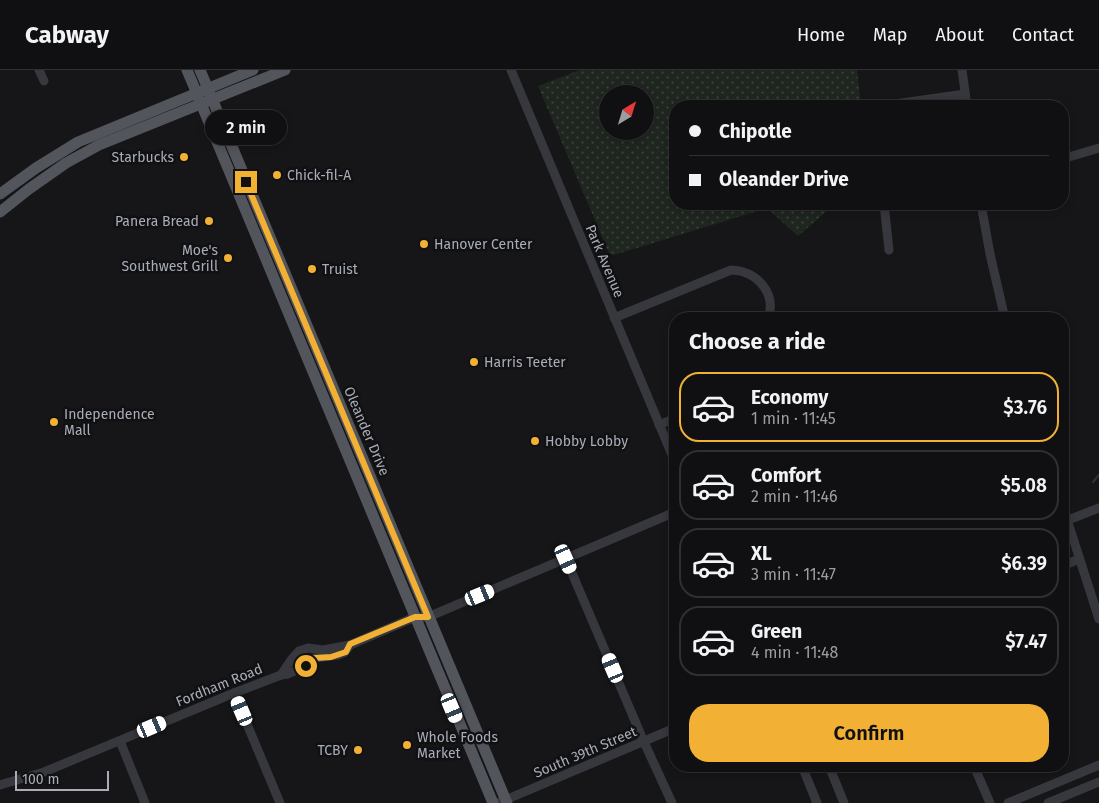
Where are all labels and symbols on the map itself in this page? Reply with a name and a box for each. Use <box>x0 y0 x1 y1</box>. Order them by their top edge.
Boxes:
north arrow <box>599 85 654 140</box>
callout: 2 min <box>205 109 287 144</box>
place label: Starbucks <box>112 149 174 166</box>
marker: Starbucks <box>178 151 190 163</box>
place label: Chick-fil-A <box>287 167 351 184</box>
marker: Chick-fil-A <box>271 169 283 181</box>
route end <box>235 171 257 193</box>
place label: Panera Bread <box>115 213 199 230</box>
marker: Panera Bread <box>203 215 215 227</box>
street label: Park Avenue <box>582 222 628 300</box>
place label: Hanover Center <box>434 236 533 253</box>
marker: Hanover Center <box>418 238 430 250</box>
place label: Moe's Southwest Grill <box>121 242 218 275</box>
marker: Moe's Southwest Grill <box>222 252 234 264</box>
place label: Truist <box>322 261 359 278</box>
marker: Truist <box>306 263 318 275</box>
place label: Harris Teeter <box>484 354 566 371</box>
marker: Harris Teeter <box>468 356 480 368</box>
street label: Oleander Drive <box>340 384 393 478</box>
place label: Independence Mall <box>64 406 155 439</box>
marker: Independence Mall <box>48 416 60 428</box>
place label: Hobby Lobby <box>545 433 628 450</box>
marker: Hobby Lobby <box>529 435 541 447</box>
car <box>553 542 578 576</box>
car <box>463 582 496 608</box>
car <box>600 651 625 685</box>
route start <box>295 655 317 677</box>
street label: Fordham Road <box>173 660 265 711</box>
car <box>439 691 464 725</box>
car <box>229 694 254 728</box>
car <box>135 714 168 740</box>
street label: South 39th Street <box>531 723 640 782</box>
place label: Whole Foods Market <box>417 729 498 762</box>
marker: Whole Foods Market <box>401 739 413 751</box>
place label: TCBY <box>318 742 348 759</box>
marker: TCBY <box>352 744 364 756</box>
scale bar <box>15 768 109 791</box>

